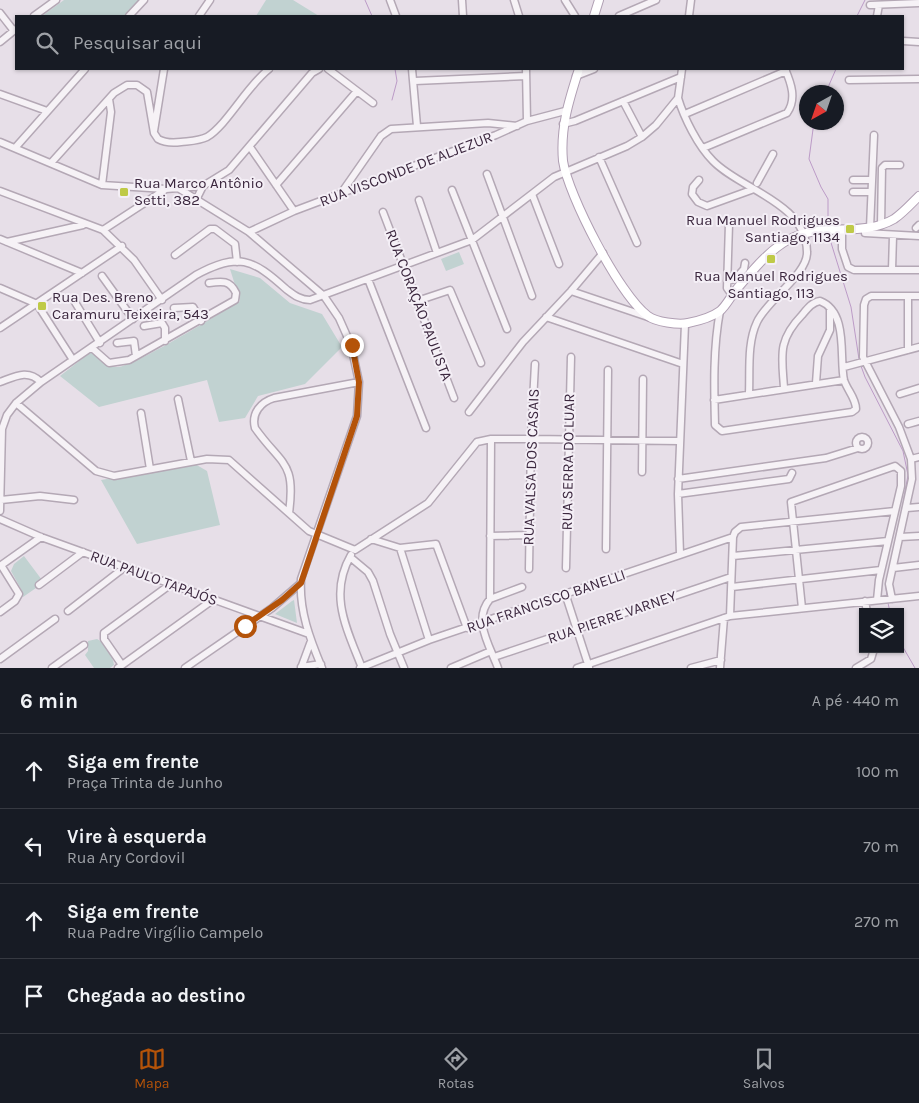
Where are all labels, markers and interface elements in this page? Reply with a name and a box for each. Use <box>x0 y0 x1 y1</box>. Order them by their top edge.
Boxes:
search box <box>15 15 904 70</box>
icon: search <box>33 29 61 57</box>
text: Pesquisar aqui <box>73 32 202 54</box>
north arrow <box>799 85 844 130</box>
street label: RUA VISCONDE DE ALJEZUR <box>317 128 495 210</box>
place label: Rua Marco Antônio Setti, 382 <box>134 174 263 209</box>
marker: Rua Marco Antônio Setti, 382 <box>118 186 130 198</box>
place label: Rua Manuel Rodrigues Santiago, 1134 <box>686 211 841 246</box>
marker: Rua Manuel Rodrigues Santiago, 1134 <box>844 223 856 235</box>
street label: RUA CORAÇÃO PAULISTA <box>382 227 456 384</box>
marker: Rua Manuel Rodrigues Santiago, 113 <box>765 253 777 265</box>
place label: Rua Manuel Rodrigues Santiago, 113 <box>694 267 848 302</box>
place label: Rua Des. Breno Caramuru Teixeira, 543 <box>52 288 209 323</box>
marker: Rua Des. Breno Caramuru Teixeira, 543 <box>36 300 48 312</box>
route end <box>341 334 364 357</box>
street label: RUA VALSA DOS CASAIS <box>519 388 543 546</box>
street label: RUA SERRA DO LUAR <box>558 393 578 531</box>
street label: RUA PAULO TAPAJÓS <box>88 547 220 609</box>
street label: RUA FRANCISCO BANELLI <box>464 565 628 637</box>
street label: RUA PIERRE VARNEY <box>545 586 680 648</box>
map controls <box>859 608 904 653</box>
button: layers <box>859 608 904 653</box>
route start <box>234 615 257 638</box>
text: 6 min <box>20 689 78 713</box>
text: A pé · 440 m <box>812 691 899 710</box>
text: Siga em frente <box>67 751 199 773</box>
icon: ahead <box>20 757 48 785</box>
text: 100 m <box>856 762 899 781</box>
text: Praça Trinta de Junho <box>67 773 223 792</box>
text: Vire à esquerda <box>67 826 207 848</box>
icon: left <box>20 832 48 860</box>
text: 70 m <box>863 837 899 856</box>
text: Rua Ary Cordovil <box>67 848 185 867</box>
text: Siga em frente <box>67 901 199 923</box>
icon: ahead <box>20 907 48 935</box>
text: 270 m <box>854 912 899 931</box>
text: Rua Padre Virgílio Campelo <box>67 923 263 942</box>
icon: arrive <box>20 982 48 1010</box>
text: Chegada ao destino <box>67 985 245 1007</box>
tab: Mapa <box>134 1045 170 1092</box>
tab: Rotas <box>438 1045 474 1092</box>
tab: Salvos <box>743 1045 785 1092</box>

